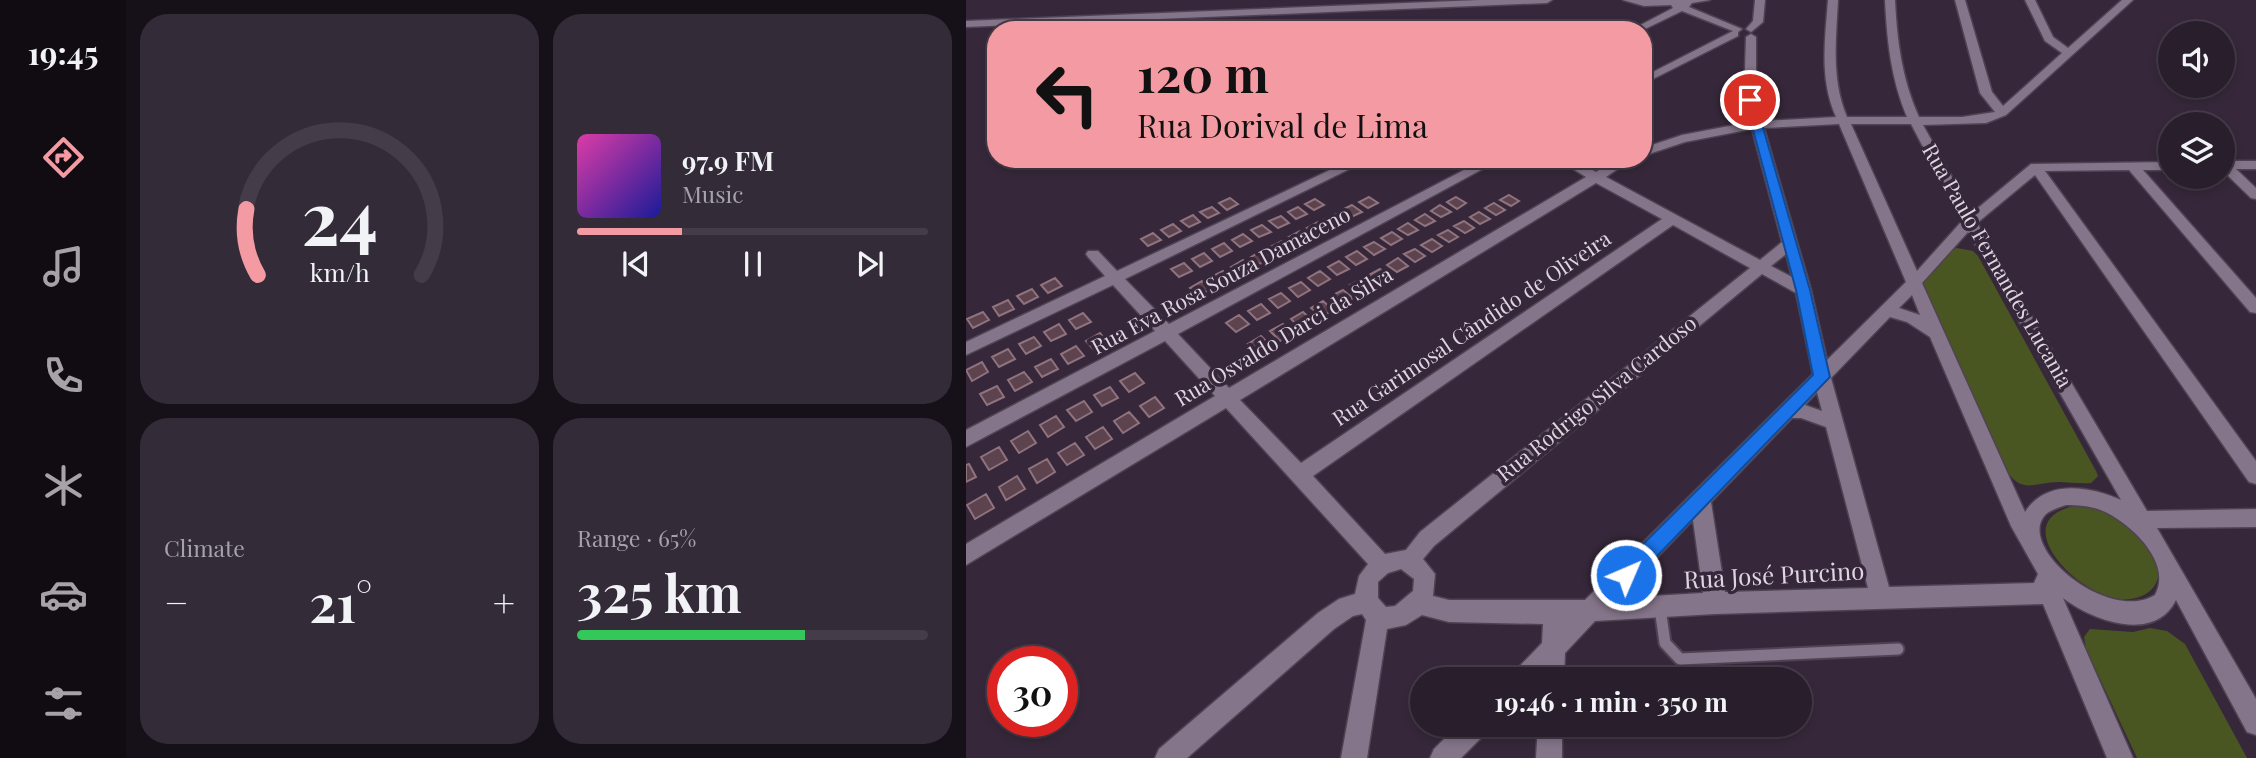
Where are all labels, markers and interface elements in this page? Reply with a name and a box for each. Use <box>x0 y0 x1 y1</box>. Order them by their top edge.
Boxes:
map controls <box>2158 21 2235 189</box>
button: sound <box>2158 21 2235 98</box>
text: 19:45 <box>28 30 98 73</box>
text: 120 m <box>1137 40 1269 105</box>
icon: left <box>1022 49 1113 140</box>
pin <box>1720 70 1780 130</box>
icon: arrive <box>1731 81 1769 119</box>
text: Rua Dorival de Lima <box>1137 103 1428 146</box>
button: layers <box>2158 112 2235 189</box>
icon: directions <box>39 133 88 182</box>
street label: Rua Paulo Fernandes Lucania <box>1917 138 2080 393</box>
text: 97.9 FM <box>682 143 774 178</box>
text: 24 <box>301 166 378 263</box>
text: Music <box>682 178 743 209</box>
street label: Rua Eva Rosa Souza Damaceno <box>1086 199 1354 360</box>
street label: Rua Garimosal Cândido de Oliveira <box>1326 223 1616 431</box>
icon: music <box>39 242 88 291</box>
icon: previous <box>617 245 655 283</box>
icon: pause <box>734 245 772 283</box>
icon: next <box>851 245 889 283</box>
text: km/h <box>310 255 370 288</box>
street label: Rua Osvaldo Darci da Silva <box>1169 259 1397 411</box>
street label: Rua Rodrigo Silva Cardoso <box>1490 308 1701 487</box>
icon: phone <box>39 351 88 400</box>
icon: climate <box>39 461 88 510</box>
text: Range · 65% <box>577 522 696 553</box>
text: Climate <box>164 532 245 563</box>
position arrow <box>1589 538 1663 612</box>
street label: Rua José Purcino <box>1683 553 1865 595</box>
text: 325 km <box>577 557 742 626</box>
text: 21° <box>309 567 372 636</box>
icon: car <box>39 570 88 619</box>
text: − <box>164 576 189 627</box>
text: + <box>493 576 515 627</box>
speed limit sign: 30 <box>987 646 1078 737</box>
icon: filters <box>39 679 88 728</box>
text: 19:46 · 1 min · 350 m <box>1494 684 1728 719</box>

